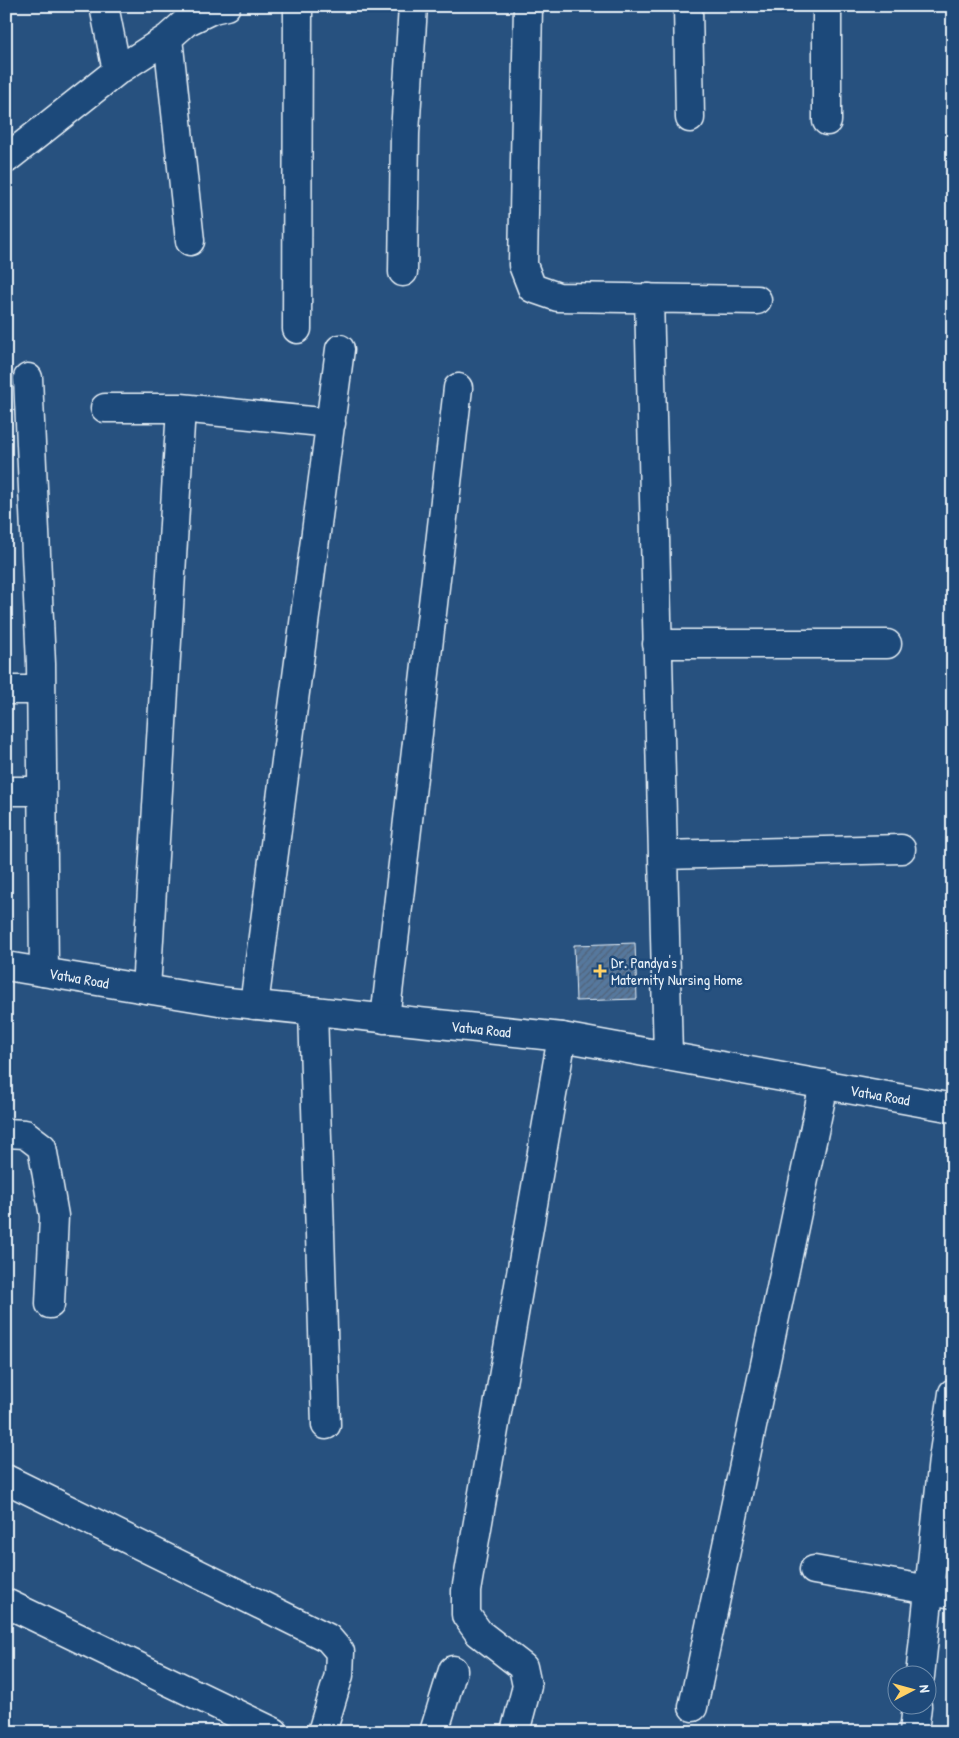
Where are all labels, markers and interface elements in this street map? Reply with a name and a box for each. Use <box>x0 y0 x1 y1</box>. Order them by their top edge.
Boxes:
place label: Dr. Pandya's Maternity Nursing Home <box>611 952 743 990</box>
street label: Vatwa Road <box>47 962 111 994</box>
marker: Dr. Pandya's Maternity Nursing Home <box>593 964 607 978</box>
street label: Vatwa Road <box>450 1015 512 1043</box>
street label: Vatwa Road <box>848 1079 912 1111</box>
north arrow <box>886 1666 936 1716</box>
text: N <box>916 1684 935 1694</box>

